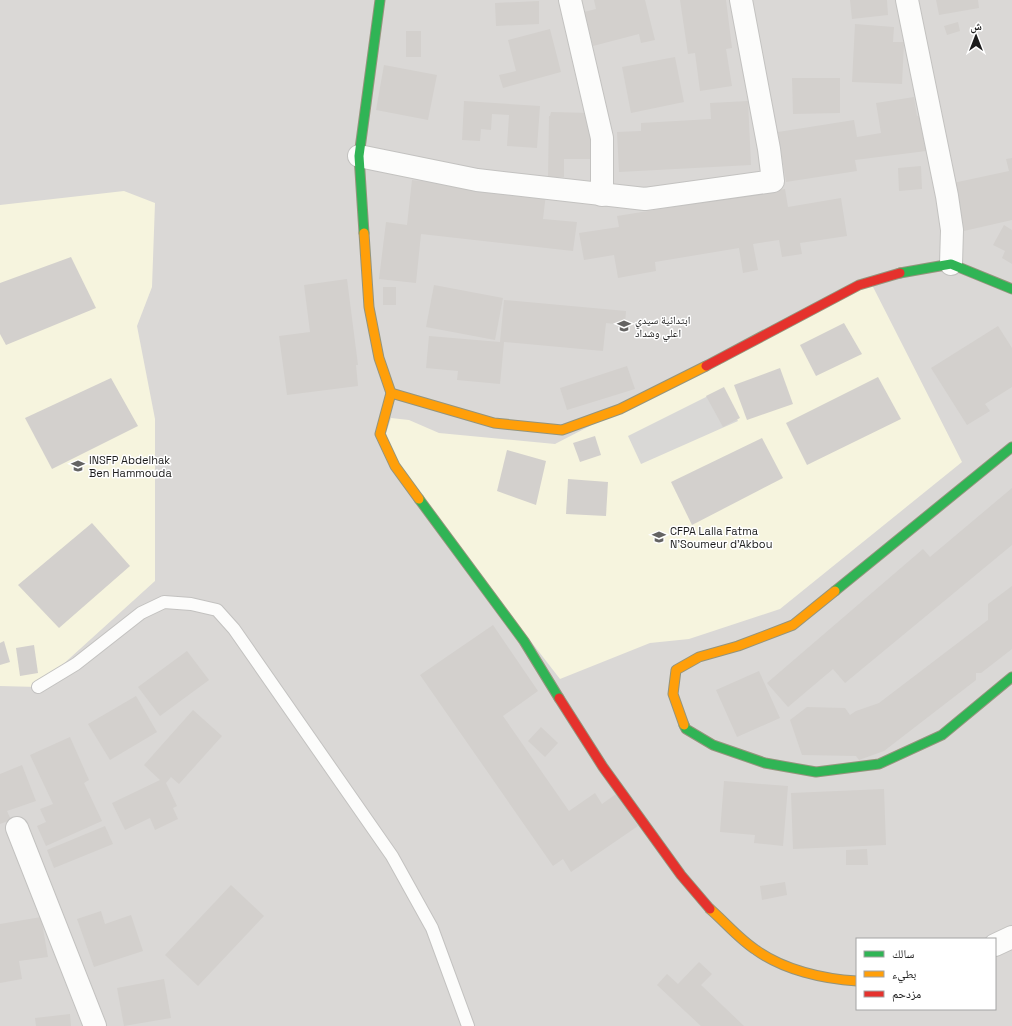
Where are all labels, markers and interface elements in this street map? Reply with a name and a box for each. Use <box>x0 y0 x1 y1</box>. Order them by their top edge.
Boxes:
north arrow <box>956 16 996 56</box>
text: ش <box>970 19 982 34</box>
place label: ابتدائية سيدي اعلي وشداد <box>635 313 690 342</box>
school or university icon: ابتدائية سيدي اعلي وشداد <box>616 318 632 334</box>
place label: INSFP Abdelhak Ben Hammouda <box>89 453 172 480</box>
school or university icon: INSFP Abdelhak Ben Hammouda <box>70 458 86 474</box>
place label: CFPA Lalla Fatma N'Soumeur d'Akbou <box>670 524 772 551</box>
school or university icon: CFPA Lalla Fatma N'Soumeur d'Akbou <box>651 529 667 545</box>
legend <box>856 938 996 1010</box>
text: سالك <box>892 946 914 962</box>
text: بطيء <box>892 966 916 984</box>
text: مزدحم <box>892 986 921 1002</box>

